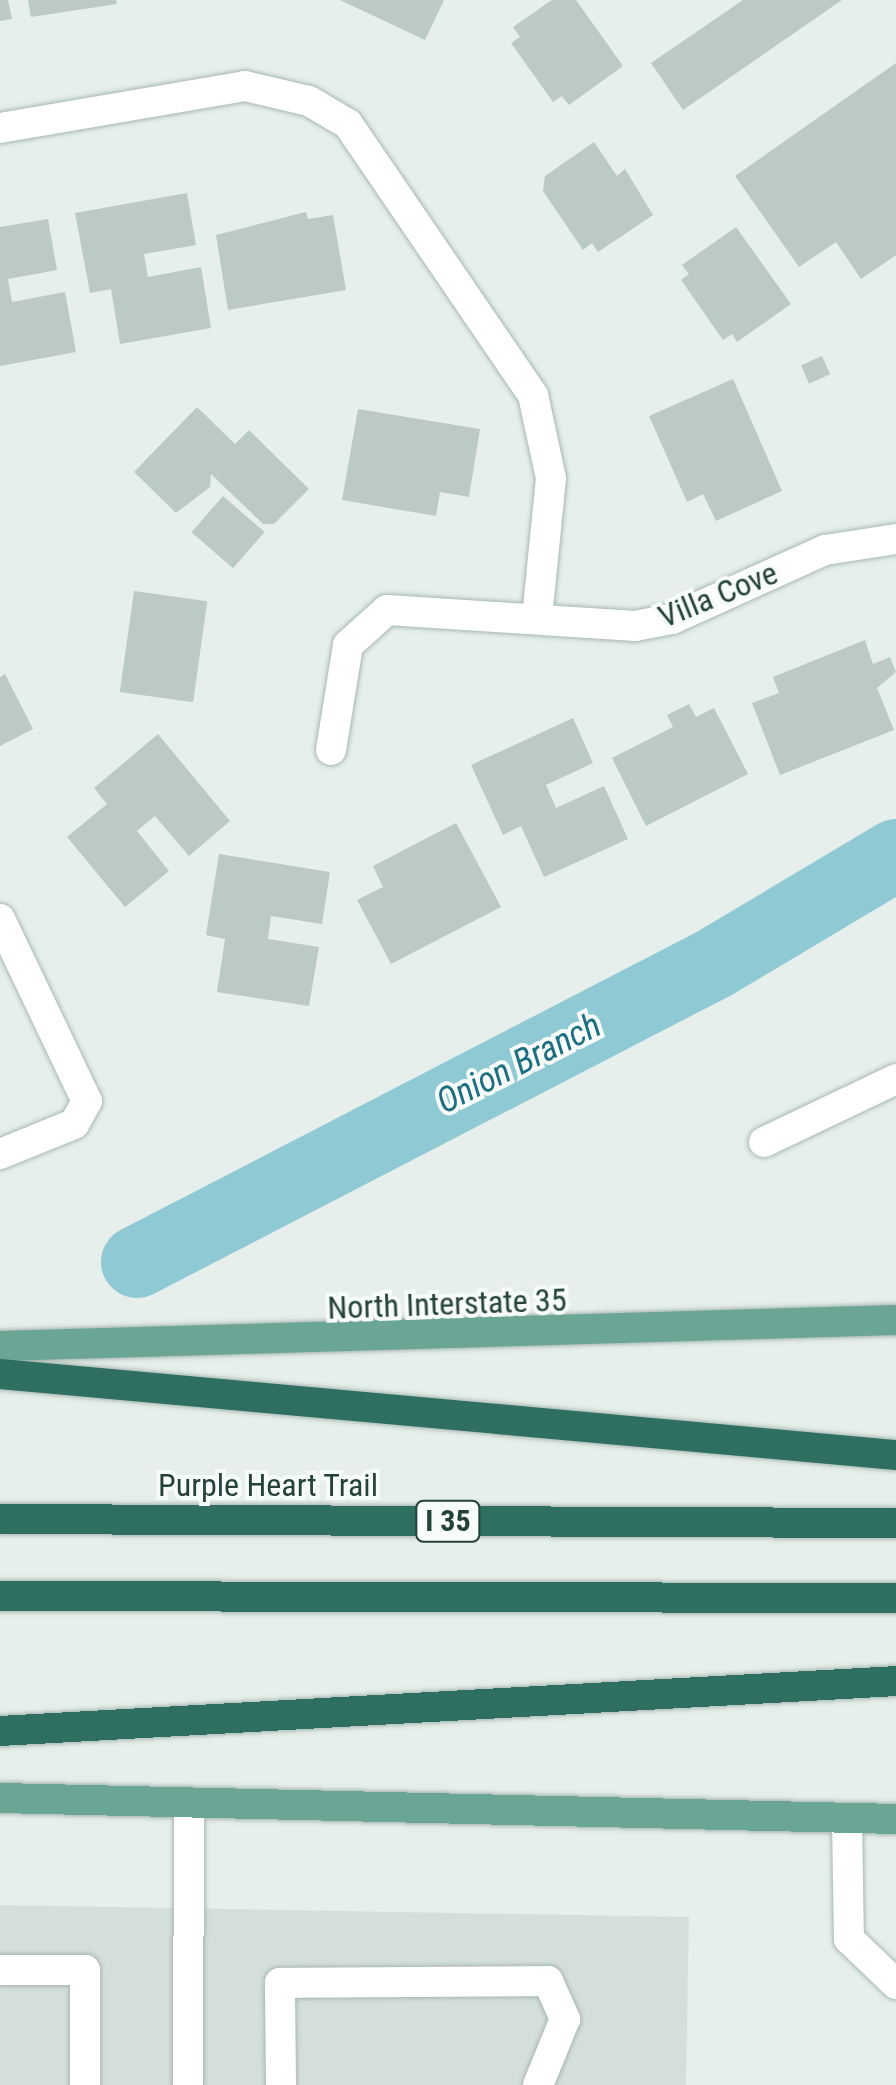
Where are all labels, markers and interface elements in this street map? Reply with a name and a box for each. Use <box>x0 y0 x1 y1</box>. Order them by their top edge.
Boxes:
street label: Villa Cove <box>653 554 783 636</box>
water label: Onion Branch <box>430 1005 608 1123</box>
street label: North Interstate 35 <box>327 1281 567 1327</box>
street label: Purple Heart Trail <box>158 1466 378 1504</box>
road number: I 35 <box>413 1496 483 1546</box>

